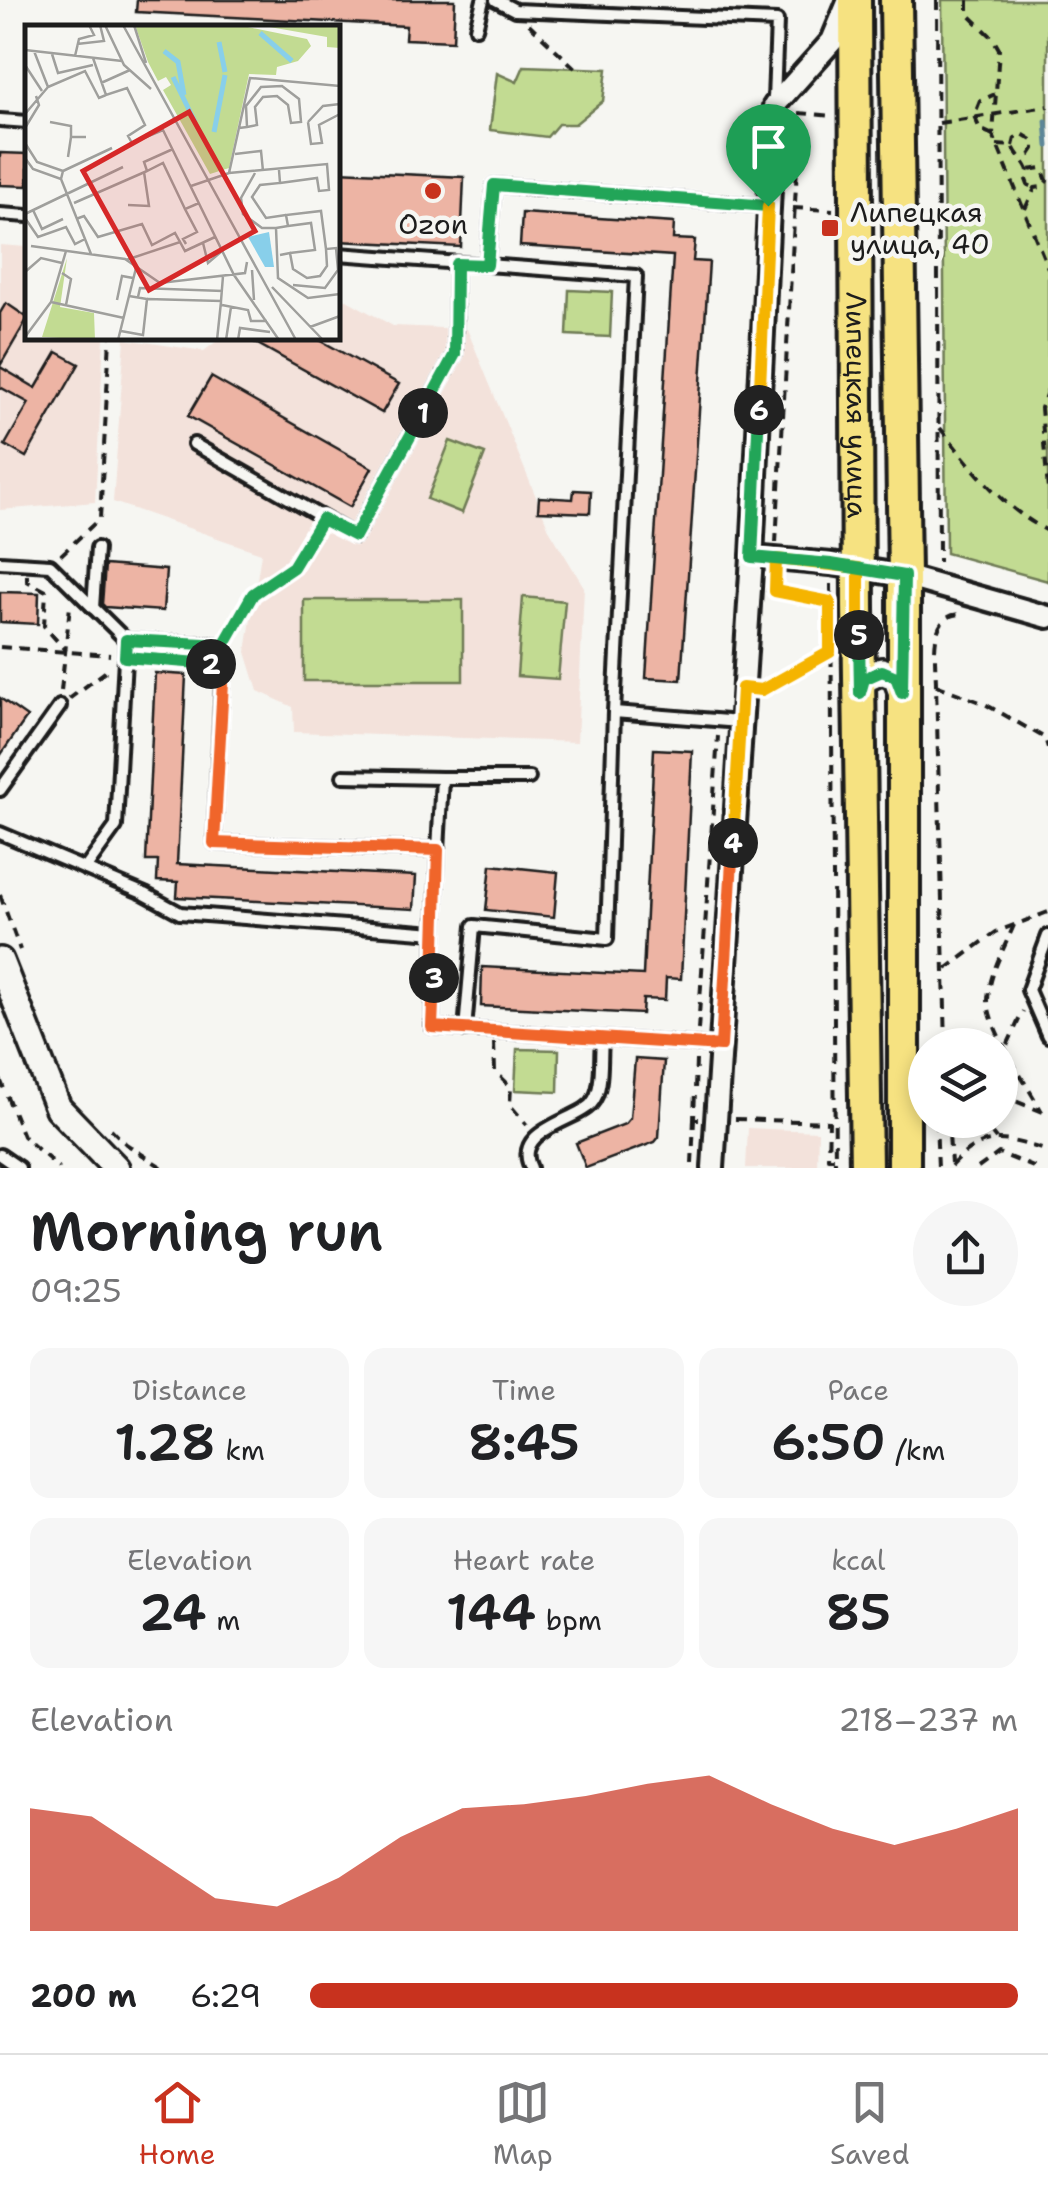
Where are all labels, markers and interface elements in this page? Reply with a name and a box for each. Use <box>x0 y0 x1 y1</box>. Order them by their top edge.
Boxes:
inset map <box>25 25 340 340</box>
pin <box>726 104 811 207</box>
icon: arrive <box>741 119 796 174</box>
marker: Ozon <box>422 180 444 202</box>
place label: Липецкая улица, 40 <box>850 193 990 263</box>
place label: Ozon <box>398 205 468 243</box>
marker: Липецкая улица, 40 <box>819 217 841 239</box>
street label: Липецкая улица <box>837 291 877 518</box>
pin: 6 <box>734 385 784 435</box>
pin: 1 <box>398 388 448 438</box>
text: 6 <box>749 391 769 429</box>
text: 1 <box>417 394 429 432</box>
pin: 5 <box>834 610 884 660</box>
text: 5 <box>850 616 868 654</box>
pin: 2 <box>186 639 236 689</box>
text: 2 <box>201 645 221 683</box>
pin: 4 <box>708 818 758 868</box>
text: 4 <box>723 824 743 862</box>
pin: 3 <box>409 953 459 1003</box>
text: 3 <box>424 959 444 997</box>
map controls <box>908 1028 1018 1138</box>
button: layers <box>908 1028 1018 1138</box>
text: Morning run <box>30 1194 383 1268</box>
button: share <box>913 1201 1018 1306</box>
text: 09:25 <box>30 1269 122 1312</box>
text: Distance <box>132 1371 247 1409</box>
text: Time <box>492 1371 556 1409</box>
text: Pace <box>828 1371 889 1409</box>
text: 1.28 <box>114 1409 216 1476</box>
text: 8:45 <box>468 1409 580 1476</box>
text: 6:50 <box>771 1409 886 1476</box>
text: km <box>216 1431 265 1469</box>
text: /km <box>886 1431 945 1469</box>
text: Elevation <box>127 1541 252 1579</box>
text: Heart rate <box>453 1541 595 1579</box>
text: kcal <box>831 1541 886 1579</box>
text: 24 <box>139 1579 207 1646</box>
text: 144 <box>446 1579 536 1646</box>
text: 85 <box>826 1579 891 1646</box>
text: m <box>207 1601 240 1639</box>
text: bpm <box>536 1601 602 1639</box>
text: Elevation <box>30 1698 173 1741</box>
text: 218–237 m <box>838 1698 1018 1741</box>
text: 200 m <box>30 1974 137 2017</box>
text: 6:29 <box>190 1974 262 2017</box>
tab: Home <box>139 2075 216 2173</box>
tab: Map <box>493 2075 553 2173</box>
tab: Saved <box>830 2075 909 2173</box>

